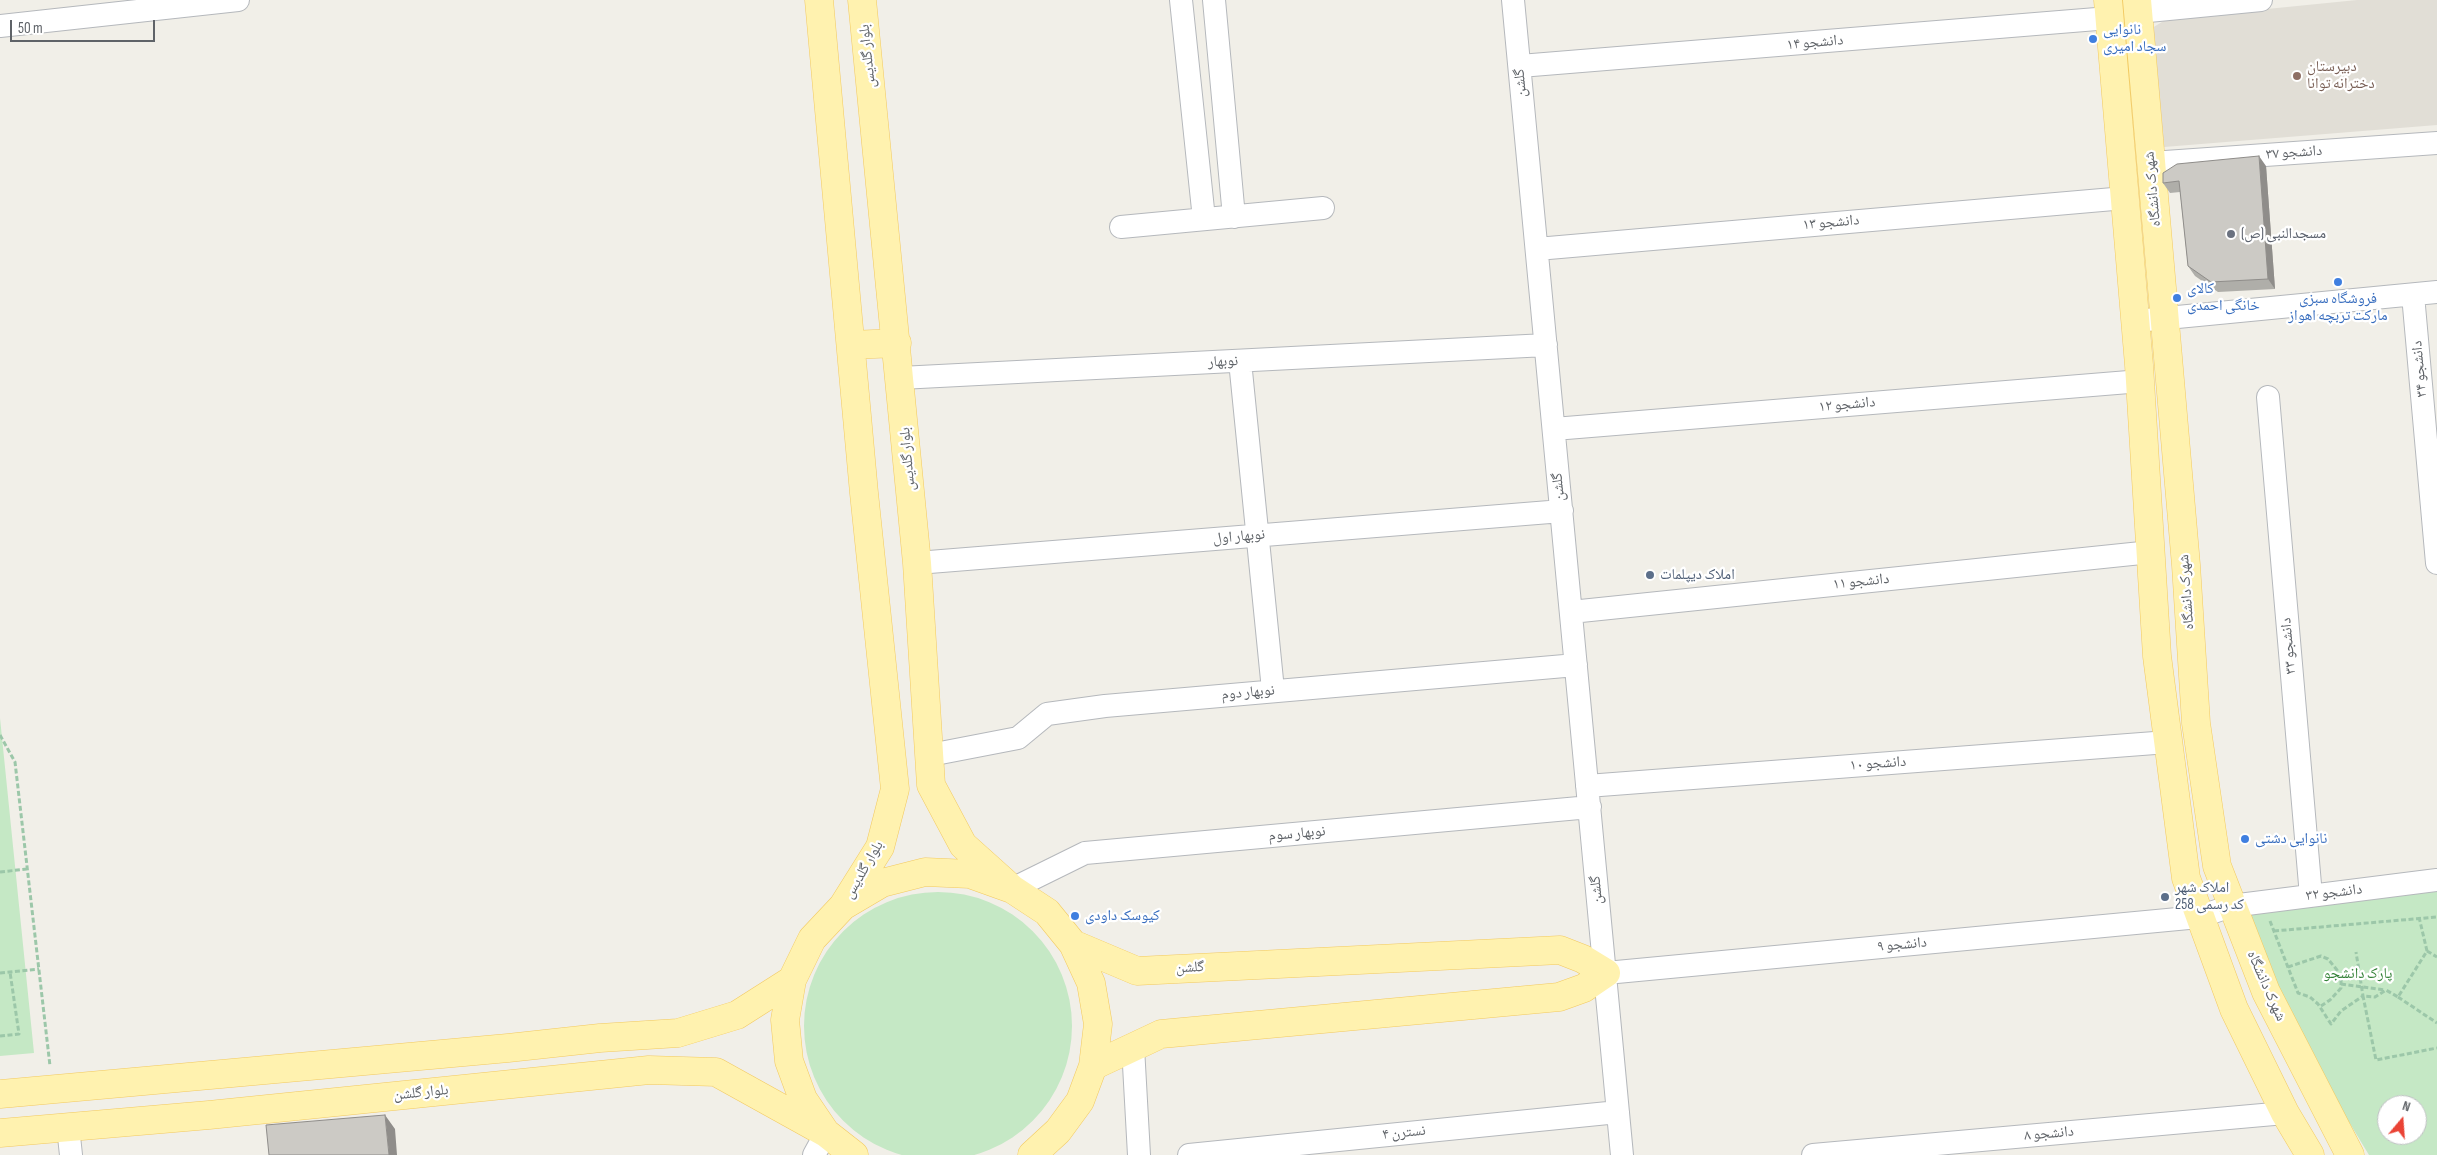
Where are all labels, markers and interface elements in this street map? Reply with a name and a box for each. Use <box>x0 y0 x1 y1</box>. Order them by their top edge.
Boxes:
scale bar <box>12 10 158 42</box>
text: 50 m <box>18 19 43 38</box>
place label: نانوایی سجاد امیری <box>2103 21 2166 56</box>
street label: بلوار گلدیس <box>856 23 880 89</box>
street label: دانشجو ۱۴ <box>1786 32 1844 54</box>
marker: نانوایی سجاد امیری <box>2087 33 2099 45</box>
place label: دبیرستان دخترانه توانا <box>2307 58 2375 93</box>
street label: گلشن <box>1511 68 1531 98</box>
marker: دبیرستان دخترانه توانا <box>2291 70 2303 82</box>
street label: دانشجو ۳۷ <box>2265 142 2323 164</box>
street label: شهرک دانشگاه <box>2141 151 2165 227</box>
street label: دانشجو ۱۳ <box>1802 212 1860 234</box>
place label: مسجدالنبی (ص) <box>2241 225 2326 243</box>
marker: مسجدالنبی (ص) <box>2225 228 2237 240</box>
marker: فروشگاه سبزی مارکت تربچه اهواز <box>2332 276 2344 288</box>
place label: کالای خانگی احمدی <box>2187 280 2260 315</box>
place label: فروشگاه سبزی مارکت تربچه اهواز <box>2288 290 2388 325</box>
marker: کالای خانگی احمدی <box>2171 292 2183 304</box>
street label: دانشجو ۳۴ <box>2409 340 2431 398</box>
street label: نوبهار <box>1207 352 1239 372</box>
street label: دانشجو ۱۲ <box>1818 394 1876 416</box>
street label: بلوار گلدیس <box>896 426 920 492</box>
street label: گلشن <box>1549 472 1569 502</box>
street label: نوبهار اول <box>1212 526 1266 548</box>
street label: شهرک دانشگاه <box>2175 554 2199 630</box>
place label: املاک دیپلمات <box>1660 566 1735 584</box>
marker: املاک دیپلمات <box>1644 569 1656 581</box>
street label: دانشجو ۱۱ <box>1832 570 1890 594</box>
street label: دانشجو ۳۳ <box>2278 617 2300 675</box>
street label: نوبهار دوم <box>1221 682 1275 704</box>
street label: دانشجو ۱۰ <box>1849 753 1907 775</box>
street label: نوبهار سوم <box>1268 823 1326 845</box>
place label: نانوایی دشتی <box>2255 830 2327 848</box>
marker: نانوایی دشتی <box>2239 833 2251 845</box>
street label: بلوار گلدیس <box>840 838 888 902</box>
street label: گلشن <box>1587 875 1607 905</box>
place label: املاک شهر کد رسمی 258 <box>2175 879 2244 914</box>
street label: دانشجو ۳۲ <box>2305 881 2363 905</box>
marker: املاک شهر کد رسمی 258 <box>2159 891 2171 903</box>
place label: کیوسک داودی <box>1085 907 1160 925</box>
marker: کیوسک داودی <box>1069 910 1081 922</box>
street label: دانشجو ۹ <box>1876 934 1928 956</box>
street label: شهرک دانشگاه <box>2242 948 2290 1024</box>
street label: گلشن <box>1175 958 1205 978</box>
park label: پارک دانشجو <box>2324 965 2392 983</box>
street label: بلوار گلشن <box>393 1081 449 1105</box>
north arrow <box>2377 1095 2427 1145</box>
text: N <box>2400 1097 2413 1115</box>
street label: نسترن ۴ <box>1381 1122 1427 1144</box>
street label: دانشجو ۸ <box>2023 1123 2075 1145</box>

